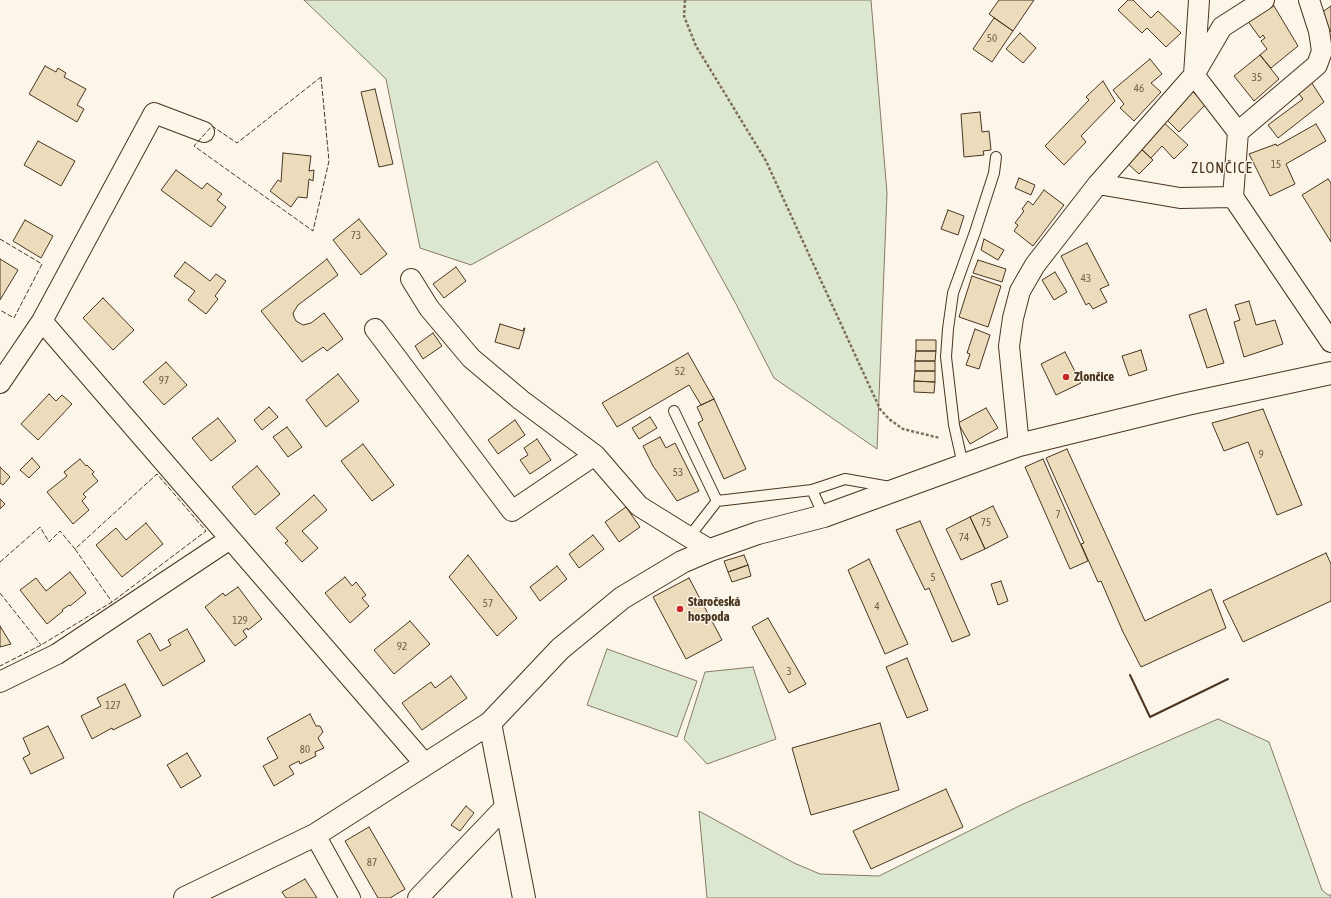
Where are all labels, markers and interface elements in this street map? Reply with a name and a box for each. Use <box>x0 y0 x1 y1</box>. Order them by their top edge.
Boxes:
house number: 50 <box>987 32 997 46</box>
house number: 35 <box>1252 71 1262 85</box>
house number: 46 <box>1134 82 1144 96</box>
house number: 15 <box>1271 158 1281 172</box>
district label: ZLONČICE <box>1191 159 1253 177</box>
house number: 73 <box>351 229 361 243</box>
house number: 43 <box>1081 272 1091 286</box>
house number: 52 <box>675 365 685 379</box>
place label: Zlončice <box>1074 369 1114 385</box>
marker: Zlončice <box>1061 372 1071 382</box>
house number: 97 <box>159 374 169 388</box>
house number: 9 <box>1258 448 1264 462</box>
house number: 53 <box>673 466 683 480</box>
house number: 7 <box>1055 508 1061 522</box>
house number: 75 <box>981 516 991 530</box>
house number: 74 <box>959 531 969 545</box>
house number: 5 <box>930 571 936 585</box>
place label: Staročeská hospoda <box>688 594 740 625</box>
house number: 57 <box>483 597 493 611</box>
house number: 4 <box>874 600 880 614</box>
marker: Staročeská hospoda <box>675 604 685 614</box>
house number: 129 <box>232 614 248 628</box>
house number: 92 <box>397 640 407 654</box>
house number: 3 <box>786 665 792 679</box>
house number: 127 <box>105 699 121 713</box>
house number: 80 <box>300 743 310 757</box>
house number: 87 <box>367 856 377 870</box>

